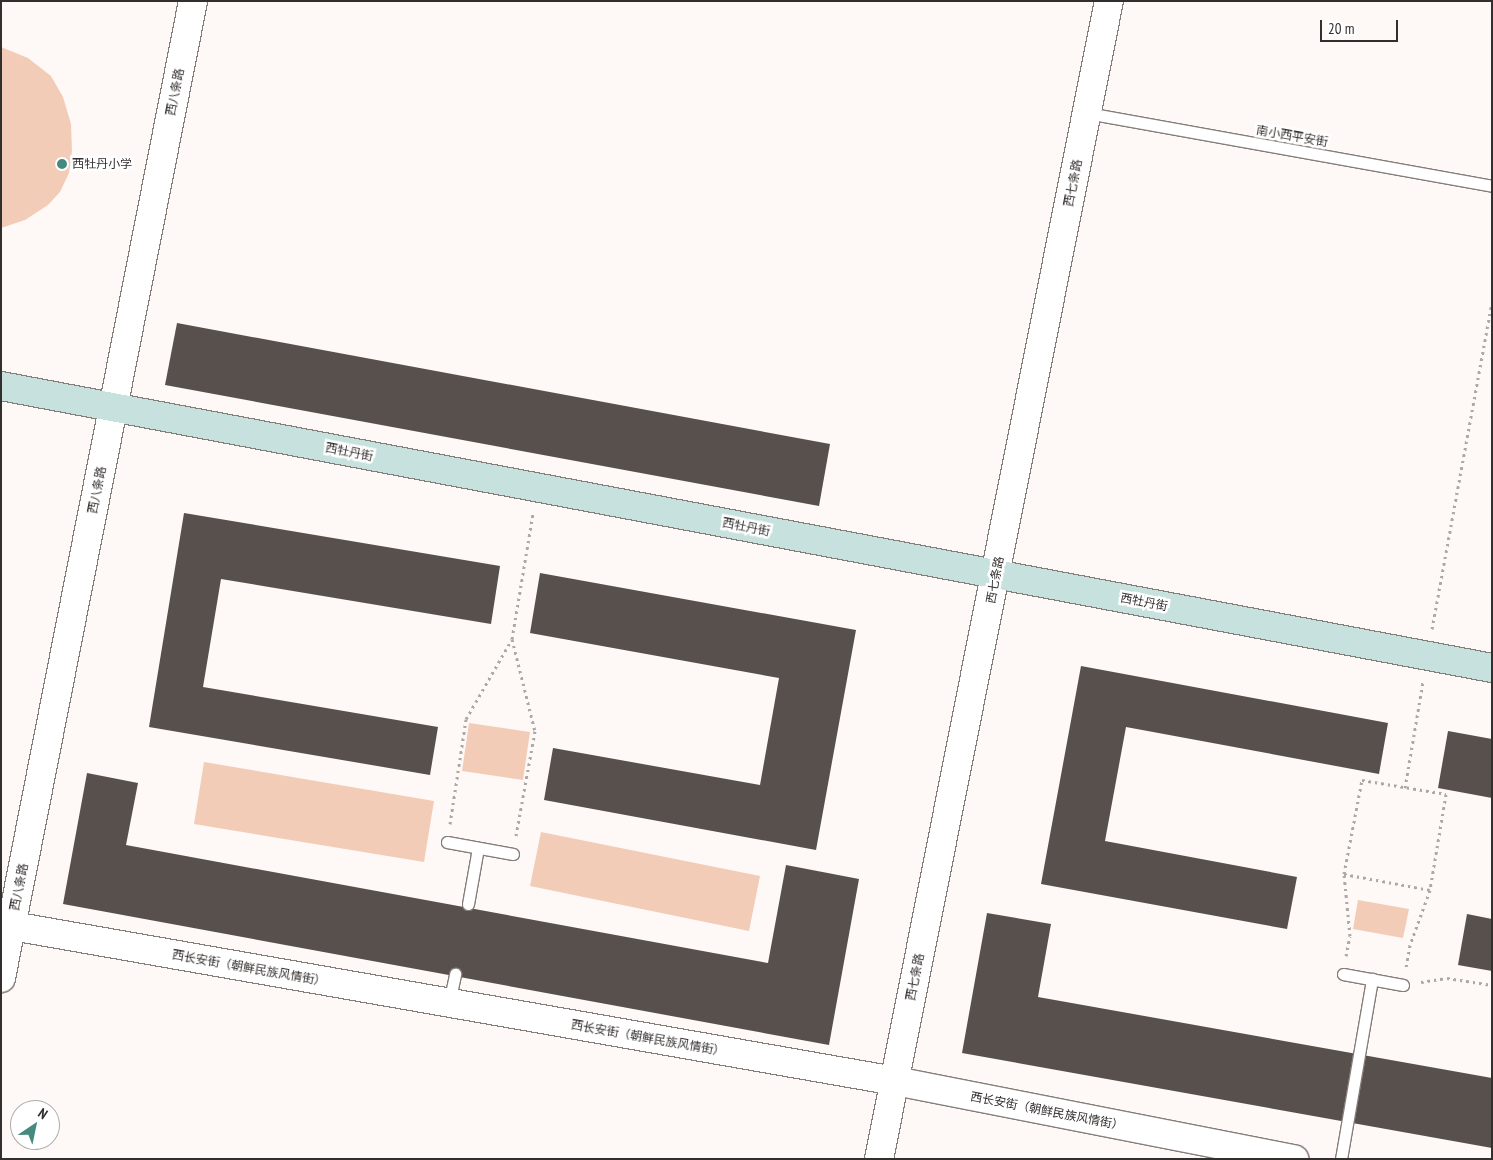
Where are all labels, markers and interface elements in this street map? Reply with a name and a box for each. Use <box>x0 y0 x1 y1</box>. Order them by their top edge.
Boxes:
scale bar <box>1323 10 1400 42</box>
text: 20 m <box>1328 19 1354 38</box>
street label: 西八条路 <box>163 67 187 117</box>
street label: 南小西平安街 <box>1255 123 1329 149</box>
place label: 西牡丹小学 <box>72 157 132 171</box>
marker: 西牡丹小学 <box>56 158 68 170</box>
street label: 西七条路 <box>1061 158 1085 208</box>
street label: 西牡丹街 <box>324 440 374 464</box>
street label: 西八条路 <box>85 465 109 515</box>
street label: 西牡丹街 <box>721 515 771 539</box>
street label: 西七条路 <box>983 555 1007 605</box>
street label: 西牡丹街 <box>1119 590 1169 614</box>
street label: 西八条路 <box>7 862 31 912</box>
street label: 西长安街（朝鲜民族风情街） <box>171 947 327 989</box>
street label: 西七条路 <box>903 952 927 1002</box>
street label: 西长安街（朝鲜民族风情街） <box>570 1017 726 1059</box>
street label: 西长安街（朝鲜民族风情街） <box>969 1089 1125 1133</box>
north arrow <box>10 1100 60 1150</box>
text: N <box>35 1104 51 1123</box>

